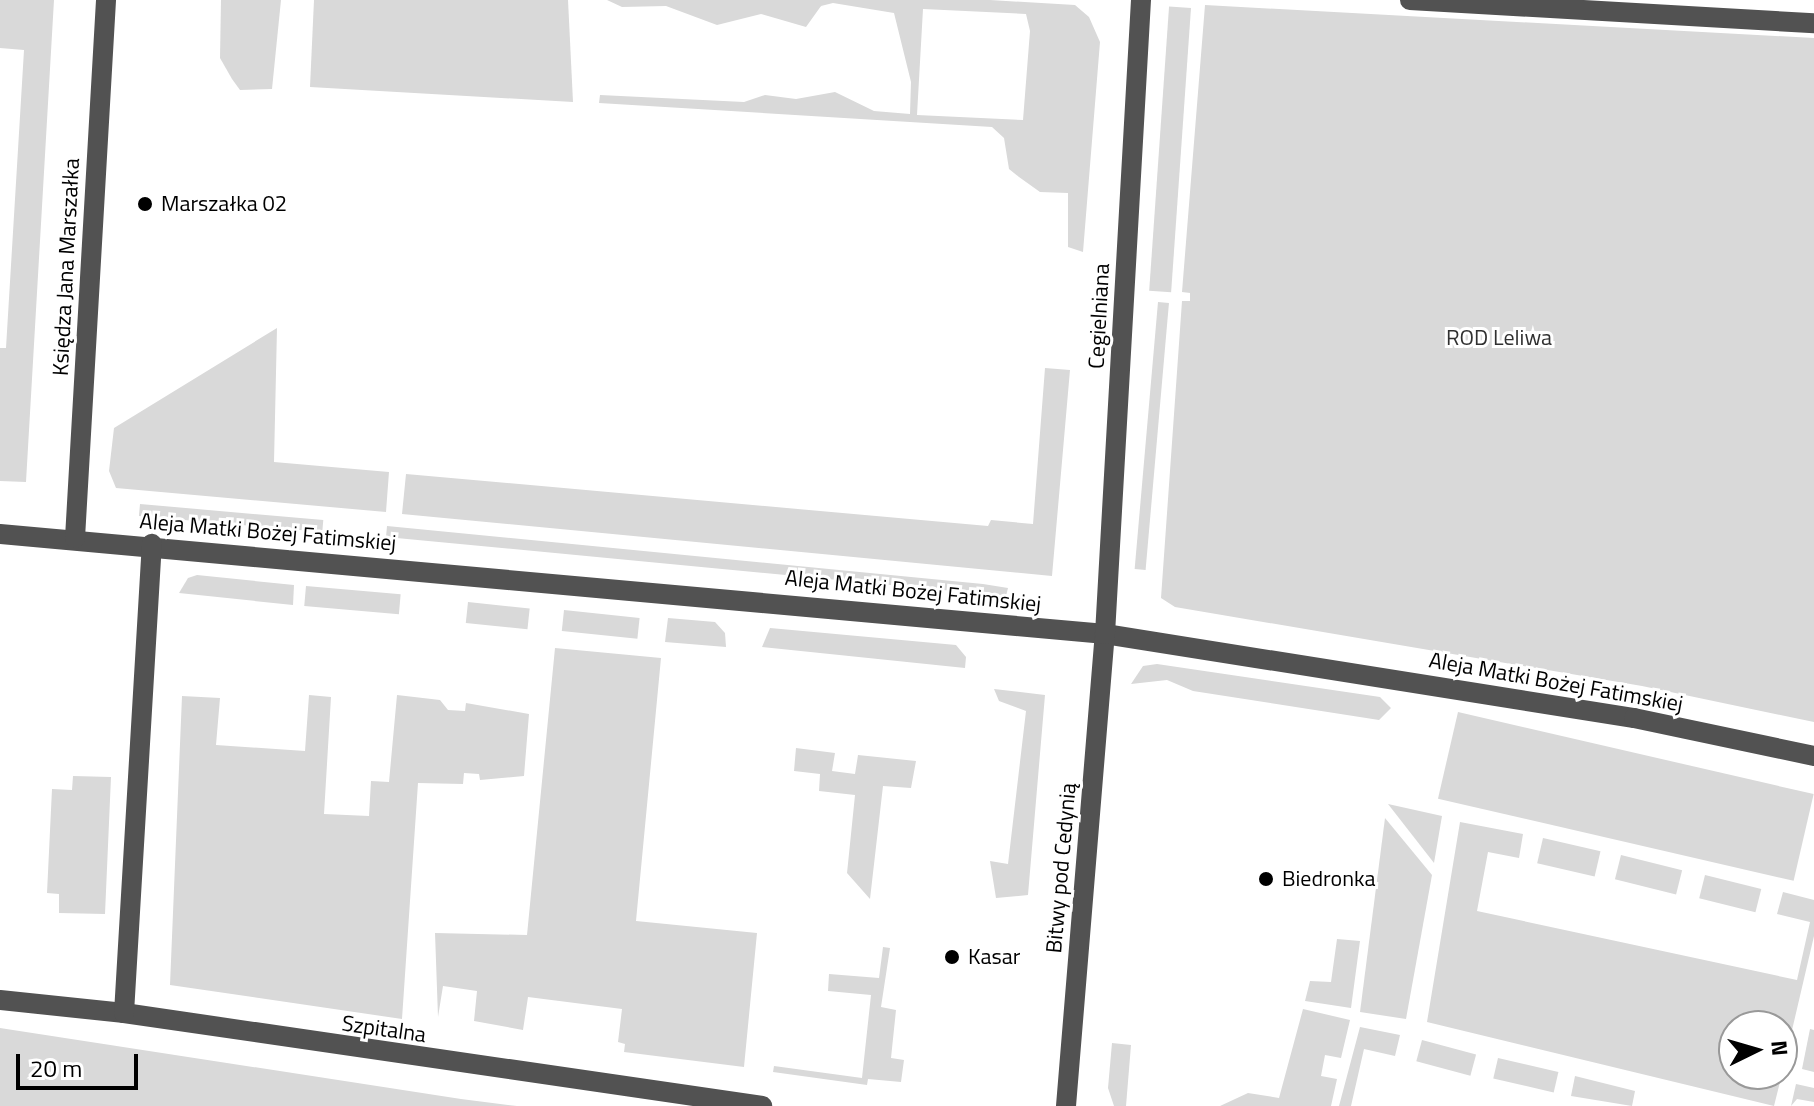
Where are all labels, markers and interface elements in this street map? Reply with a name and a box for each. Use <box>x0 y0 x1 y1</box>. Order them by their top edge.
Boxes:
street label: Księdza Jana Marszałka <box>47 157 85 377</box>
place label: Marszałka 02 <box>161 191 287 217</box>
marker: Marszałka 02 <box>136 195 154 213</box>
street label: Cegielniana <box>1083 263 1115 369</box>
park label: ROD Leliwa <box>1446 325 1552 351</box>
street label: Aleja Matki Bożej Fatimskiej <box>139 508 397 556</box>
street label: Aleja Matki Bożej Fatimskiej <box>784 564 1042 618</box>
street label: Aleja Matki Bożej Fatimskiej <box>1427 647 1685 717</box>
street label: Bitwy pod Cedynią <box>1040 782 1082 954</box>
place label: Biedronka <box>1282 866 1375 892</box>
marker: Biedronka <box>1257 870 1275 888</box>
place label: Kasar <box>968 944 1020 970</box>
marker: Kasar <box>943 948 961 966</box>
street label: Szpitalna <box>340 1010 428 1048</box>
north arrow <box>1718 1010 1798 1090</box>
scale bar <box>20 1038 142 1088</box>
text: N <box>1762 1039 1798 1057</box>
text: 20 m <box>30 1050 82 1086</box>

